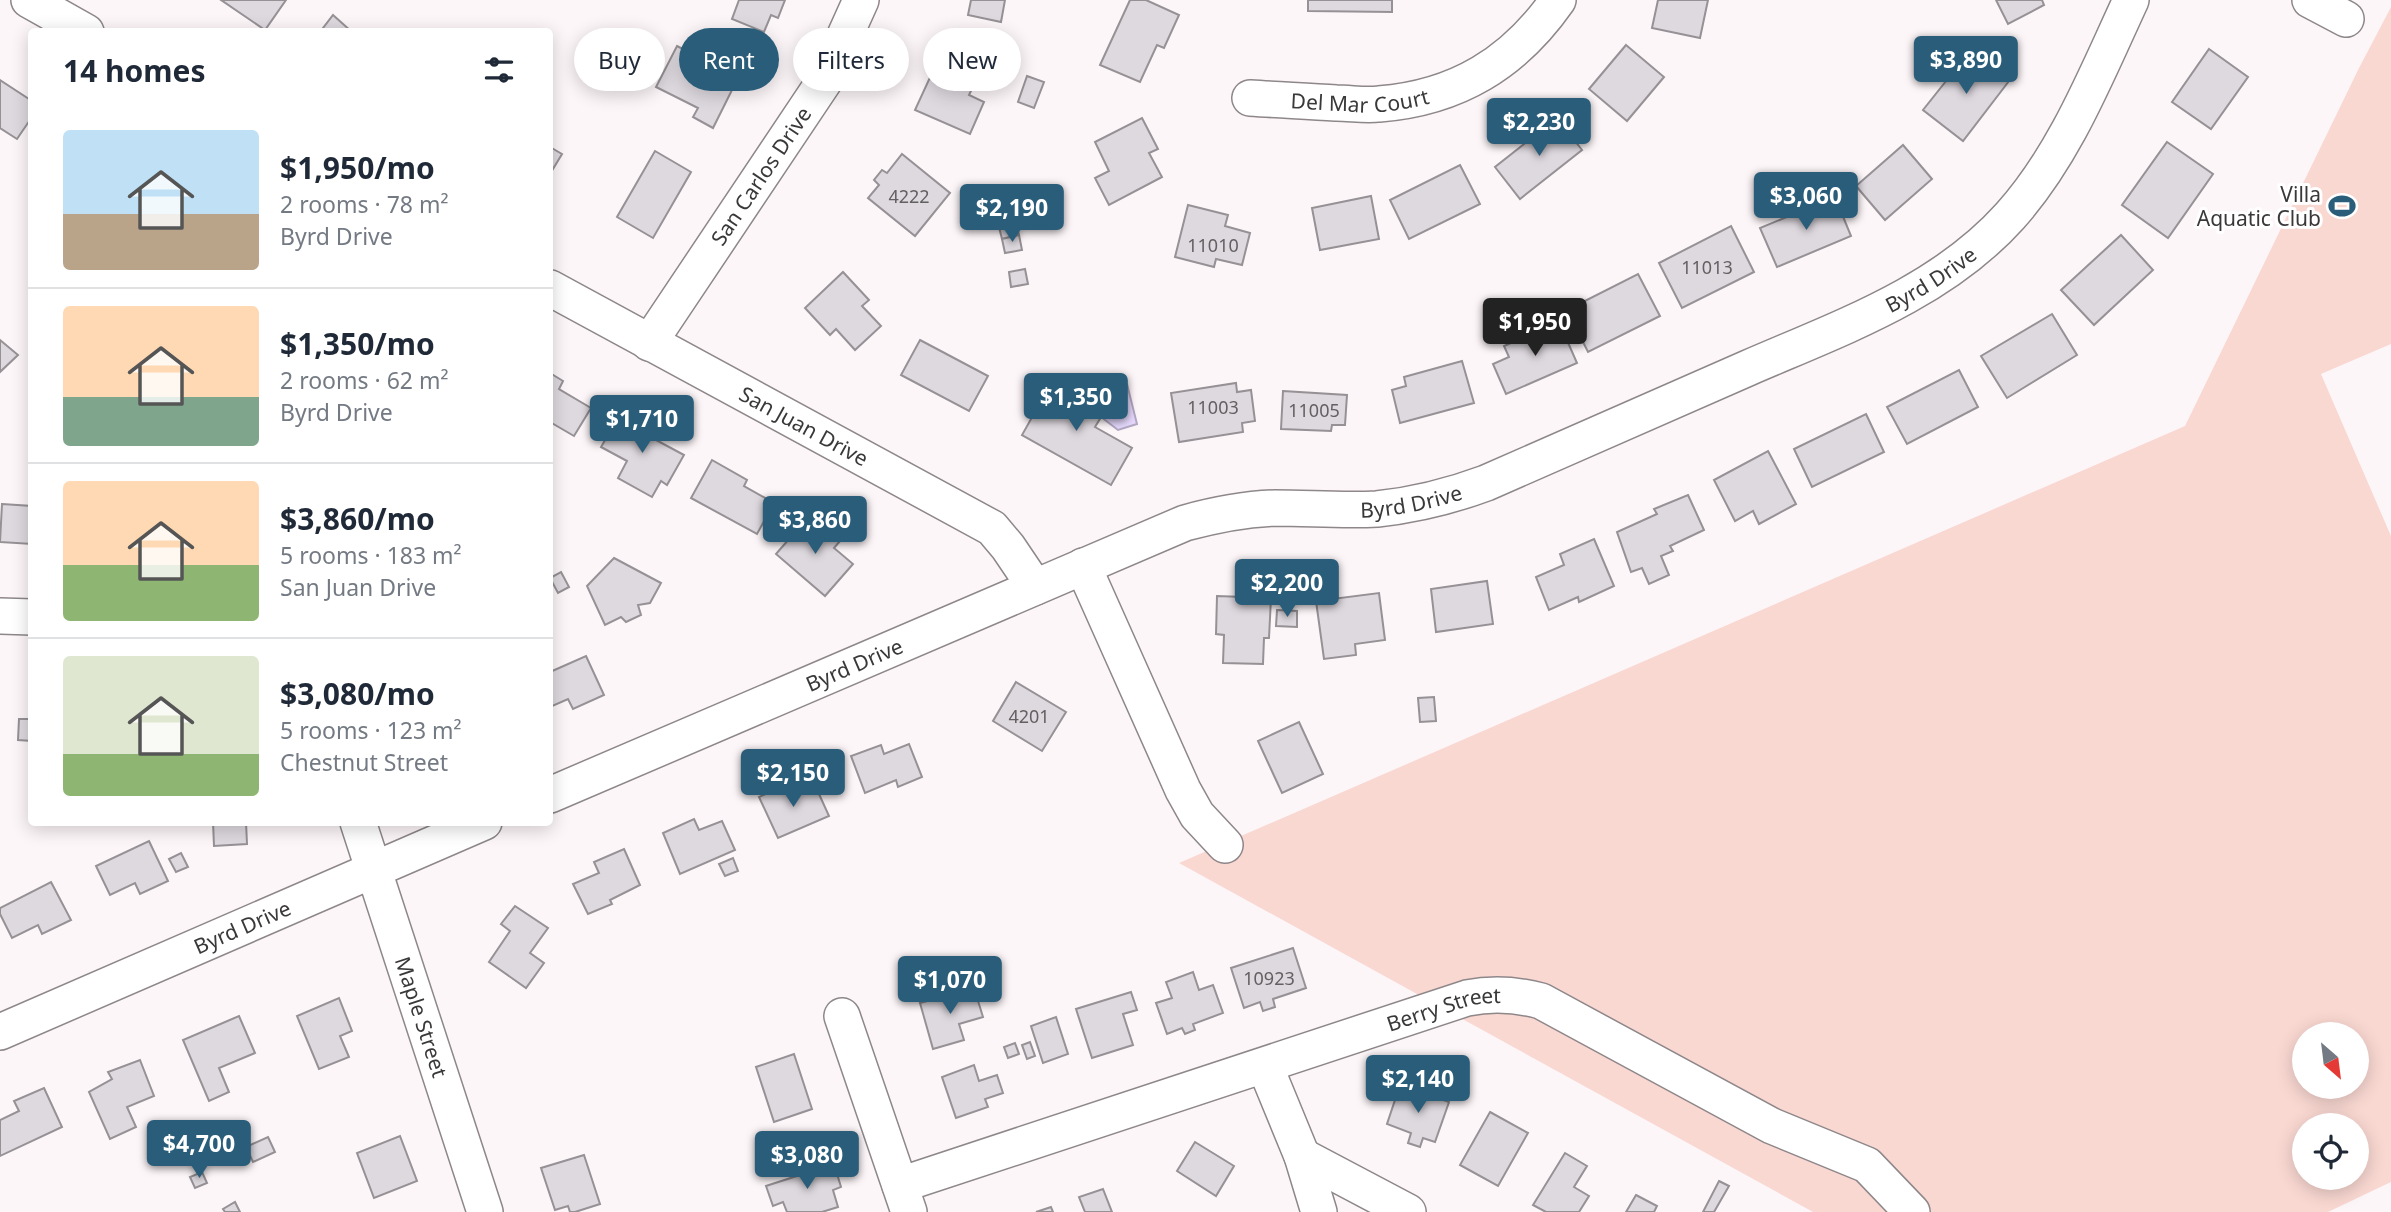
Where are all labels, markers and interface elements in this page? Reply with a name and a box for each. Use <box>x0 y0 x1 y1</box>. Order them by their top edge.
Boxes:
chip: Buy <box>574 28 665 91</box>
chip: Rent <box>679 28 779 91</box>
chip: Filters <box>793 28 909 91</box>
chip: New <box>923 28 1021 91</box>
pin: $3,890 <box>1909 36 2023 96</box>
text: $3,890 <box>1930 43 2002 75</box>
text: 14 homes <box>63 50 206 91</box>
icon: filters <box>480 51 518 89</box>
street label: Del Mar Court <box>1290 82 1432 119</box>
pin: $2,230 <box>1482 99 1596 158</box>
street label: San Carlos Drive <box>704 101 817 251</box>
text: $2,230 <box>1503 105 1575 137</box>
text: $1,950/mo <box>280 147 435 188</box>
icon: home <box>119 158 203 242</box>
pin: $3,060 <box>1749 173 1863 232</box>
text: $3,060 <box>1770 179 1842 211</box>
place label: Villa Aquatic Club <box>2197 180 2321 232</box>
house number: 4222 <box>888 184 930 208</box>
pin: $2,190 <box>955 184 1069 244</box>
text: 2 rooms · 78 m² <box>280 188 449 220</box>
text: $2,190 <box>976 191 1048 223</box>
sports icon: Villa Aquatic Club <box>2327 191 2357 221</box>
text: Byrd Drive <box>280 220 393 252</box>
house number: 11010 <box>1187 233 1239 257</box>
street label: Byrd Drive <box>1880 240 1982 319</box>
house number: 11013 <box>1681 255 1733 279</box>
pin: $1,950 <box>1478 298 1592 358</box>
text: $1,950 <box>1499 305 1571 337</box>
text: $1,350/mo <box>280 323 435 364</box>
icon: home <box>119 334 203 418</box>
text: 2 rooms · 62 m² <box>280 364 449 396</box>
pin: $1,350 <box>1019 374 1133 433</box>
street label: San Juan Drive <box>735 380 873 472</box>
text: $1,350 <box>1040 380 1112 412</box>
house number: 11003 <box>1187 395 1239 419</box>
text: Byrd Drive <box>280 396 393 428</box>
pin: $1,710 <box>585 396 699 455</box>
house number: 11005 <box>1288 398 1340 422</box>
text: $1,710 <box>606 402 678 434</box>
street label: Byrd Drive <box>1360 478 1465 524</box>
pin: $3,860 <box>758 496 872 556</box>
text: $3,860/mo <box>280 498 435 539</box>
text: $3,860 <box>779 503 851 535</box>
icon: home <box>119 509 203 593</box>
text: 5 rooms · 183 m² <box>280 539 462 571</box>
pin: $2,200 <box>1230 560 1344 619</box>
text: $2,200 <box>1251 566 1323 598</box>
text: San Juan Drive <box>280 571 436 603</box>
street label: Byrd Drive <box>801 632 907 698</box>
text: $3,080/mo <box>280 673 435 714</box>
icon: home <box>119 684 203 768</box>
house number: 4201 <box>1008 704 1050 728</box>
text: 5 rooms · 123 m² <box>280 714 462 746</box>
text: Chestnut Street <box>280 746 448 778</box>
pin: $2,150 <box>736 750 850 809</box>
text: $2,150 <box>757 756 829 788</box>
street label: Byrd Drive <box>189 894 295 960</box>
street label: Maple Street <box>389 953 454 1081</box>
pin: $1,070 <box>893 956 1007 1016</box>
text: $1,070 <box>914 963 986 995</box>
house number: 10923 <box>1243 966 1295 990</box>
street label: Berry Street <box>1383 981 1501 1038</box>
north arrow <box>2292 1022 2370 1099</box>
map controls <box>2292 1022 2369 1190</box>
pin: $2,140 <box>1361 1056 1475 1115</box>
text: $2,140 <box>1382 1062 1454 1094</box>
button: locate <box>2292 1113 2369 1190</box>
pin: $4,700 <box>142 1120 256 1180</box>
text: $4,700 <box>163 1127 235 1159</box>
pin: $3,080 <box>750 1132 864 1191</box>
text: $3,080 <box>771 1138 843 1170</box>

